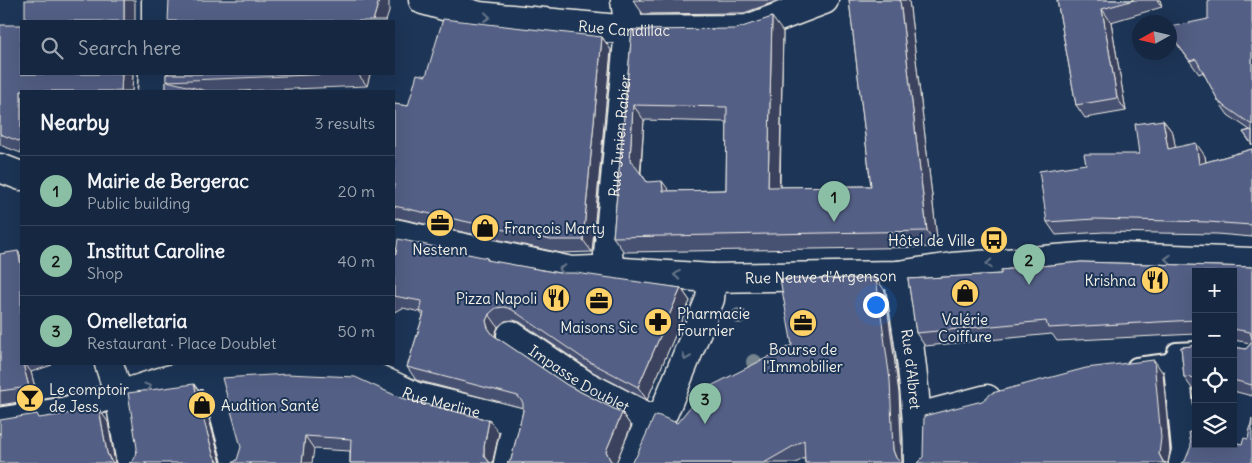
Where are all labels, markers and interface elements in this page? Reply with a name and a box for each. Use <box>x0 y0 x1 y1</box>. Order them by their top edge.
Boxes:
one-way arrow <box>483 11 491 22</box>
north arrow <box>1132 15 1177 60</box>
street label: Rue Candillac <box>577 16 671 40</box>
search box <box>20 20 395 75</box>
icon: search <box>38 34 66 62</box>
text: Search here <box>78 36 181 60</box>
street label: Rue Junien Rabier <box>604 74 634 198</box>
text: Nearby <box>40 109 110 136</box>
text: 3 results <box>315 113 375 133</box>
text: Mairie de Bergerac <box>87 169 249 193</box>
text: 1 <box>53 181 59 201</box>
text: 20 m <box>338 181 375 201</box>
pin: 1 <box>818 181 850 222</box>
text: Public building <box>87 193 190 213</box>
office icon: Nestenn <box>425 208 455 238</box>
shop icon: François Marty <box>470 213 500 243</box>
place label: François Marty <box>504 219 605 238</box>
bus stop icon: Hôtel de Ville <box>979 225 1009 255</box>
place label: Hôtel de Ville <box>888 231 975 250</box>
text: Institut Caroline <box>87 239 225 263</box>
place label: Nestenn <box>412 240 468 259</box>
pin: 2 <box>1013 244 1045 285</box>
text: 2 <box>52 251 60 271</box>
text: 40 m <box>337 251 375 271</box>
one-way arrow <box>1164 254 1172 264</box>
one-way arrow <box>984 259 992 270</box>
text: Shop <box>87 263 123 283</box>
one-way arrow <box>557 264 566 274</box>
restaurant icon: Krishna <box>1140 265 1170 295</box>
street label: Rue Neuve d'Argenson <box>745 266 897 287</box>
map controls <box>1192 268 1237 448</box>
button: + <box>1192 268 1237 313</box>
one-way arrow <box>672 270 680 281</box>
place label: Krishna <box>1085 271 1136 290</box>
shop icon: Valérie Coiffure <box>950 278 980 308</box>
restaurant icon: Pizza Napoli <box>541 283 571 313</box>
office icon: Maisons Sic <box>584 286 614 316</box>
place label: Pizza Napoli <box>456 289 537 308</box>
your location <box>863 292 889 318</box>
place label: Pharmacie Fournier <box>677 304 750 340</box>
pharmacy icon: Pharmacie Fournier <box>643 307 673 337</box>
office icon: Bourse de l'Immobilier <box>788 308 818 338</box>
text: Omelletaria <box>87 309 187 333</box>
place label: Valérie Coiffure <box>938 310 992 346</box>
button: − <box>1192 313 1237 358</box>
place label: Maisons Sic <box>560 318 638 337</box>
text: 3 <box>51 321 61 341</box>
text: 50 m <box>337 321 375 341</box>
street label: Rue d'Albret <box>897 327 925 410</box>
text: Restaurant · Place Doublet <box>87 333 276 353</box>
street label: Impasse Doublet <box>525 340 633 416</box>
place label: Bourse de l'Immobilier <box>763 340 843 376</box>
one-way arrow <box>682 352 693 361</box>
button: locate <box>1192 358 1237 403</box>
place label: Le comptoir de Jess <box>49 380 129 416</box>
one-way arrow <box>143 382 151 392</box>
street label: Rue Merline <box>399 382 482 421</box>
bar icon: Le comptoir de Jess <box>15 383 45 413</box>
pin: 3 <box>689 383 721 424</box>
shop icon: Audition Santé <box>187 390 217 420</box>
place label: Audition Santé <box>221 396 319 415</box>
button: layers <box>1192 403 1237 448</box>

